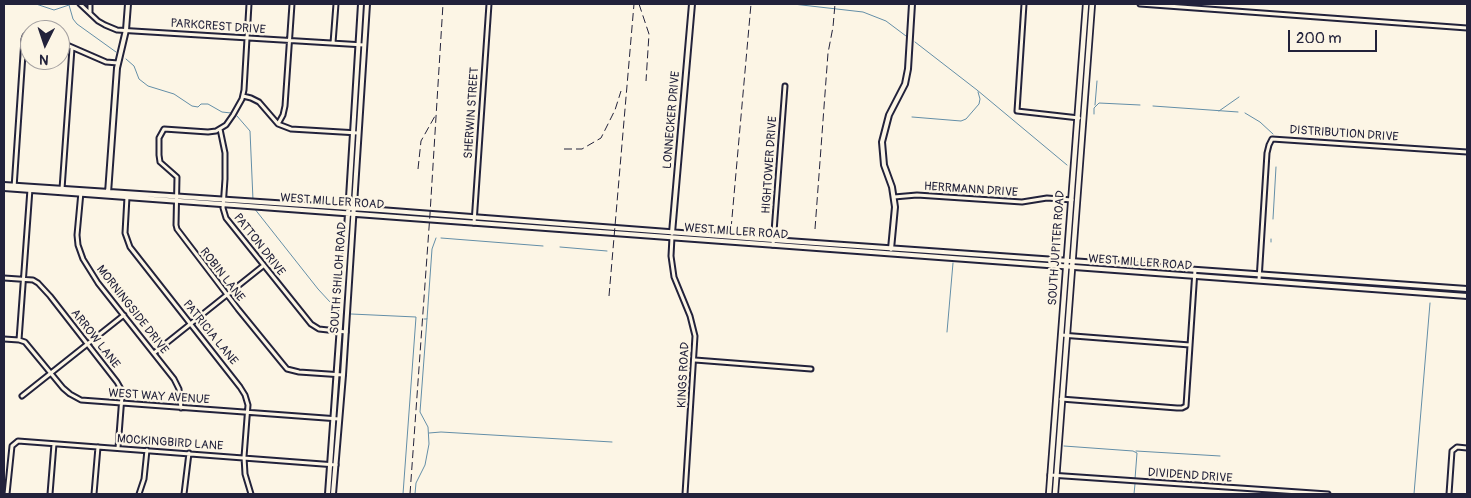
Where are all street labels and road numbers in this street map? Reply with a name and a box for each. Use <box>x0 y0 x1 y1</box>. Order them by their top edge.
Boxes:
street label: PARKCREST DRIVE <box>170 16 266 38</box>
street label: SHERWIN STREET <box>462 67 482 159</box>
street label: LONNECKER DRIVE <box>661 70 683 170</box>
street label: HIGHTOWER DRIVE <box>759 116 781 214</box>
street label: DISTRIBUTION DRIVE <box>1289 123 1399 145</box>
street label: HERRMANN DRIVE <box>923 180 1019 200</box>
street label: SOUTH JUPITER ROAD <box>1046 190 1068 306</box>
street label: WEST MILLER ROAD <box>280 191 384 213</box>
street label: PATTON DRIVE <box>230 211 288 279</box>
street label: WEST MILLER ROAD <box>684 221 788 243</box>
street label: SOUTH SHILOH ROAD <box>328 222 350 334</box>
street label: ROBIN LANE <box>197 245 247 305</box>
street label: WEST MILLER ROAD <box>1088 252 1192 274</box>
street label: MORNINGSIDE DRIVE <box>93 263 171 357</box>
street label: PATRICIA LANE <box>179 298 241 368</box>
street label: ARROW LANE <box>67 307 123 371</box>
street label: KINGS ROAD <box>675 342 693 408</box>
street label: WEST WAY AVENUE <box>108 386 210 408</box>
street label: MOCKINGBIRD LANE <box>116 432 224 454</box>
street label: DIVIDEND DRIVE <box>1147 466 1233 486</box>

